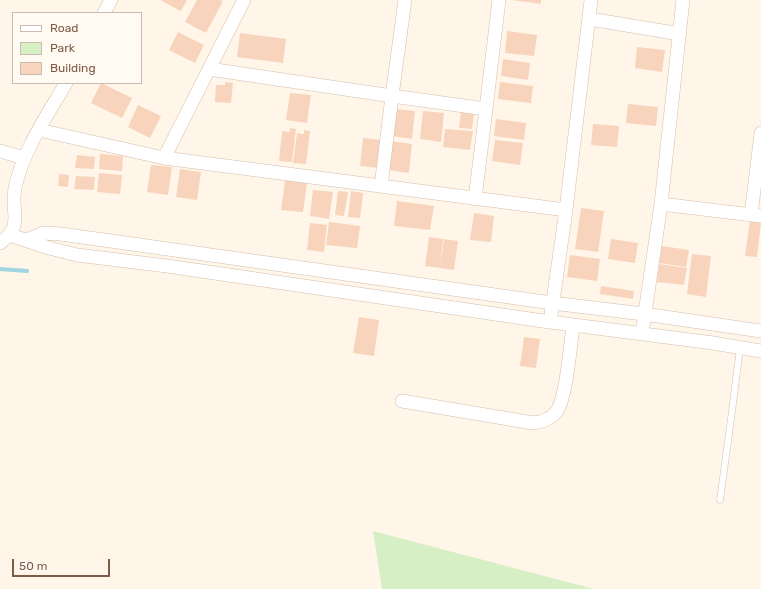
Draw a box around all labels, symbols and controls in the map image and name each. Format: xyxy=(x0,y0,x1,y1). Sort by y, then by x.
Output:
legend xyxy=(12,12,142,84)
text: Road xyxy=(50,21,78,35)
text: Park xyxy=(50,41,75,55)
text: Building xyxy=(50,61,96,75)
scale bar xyxy=(14,551,112,577)
text: 50 m xyxy=(19,559,47,573)

